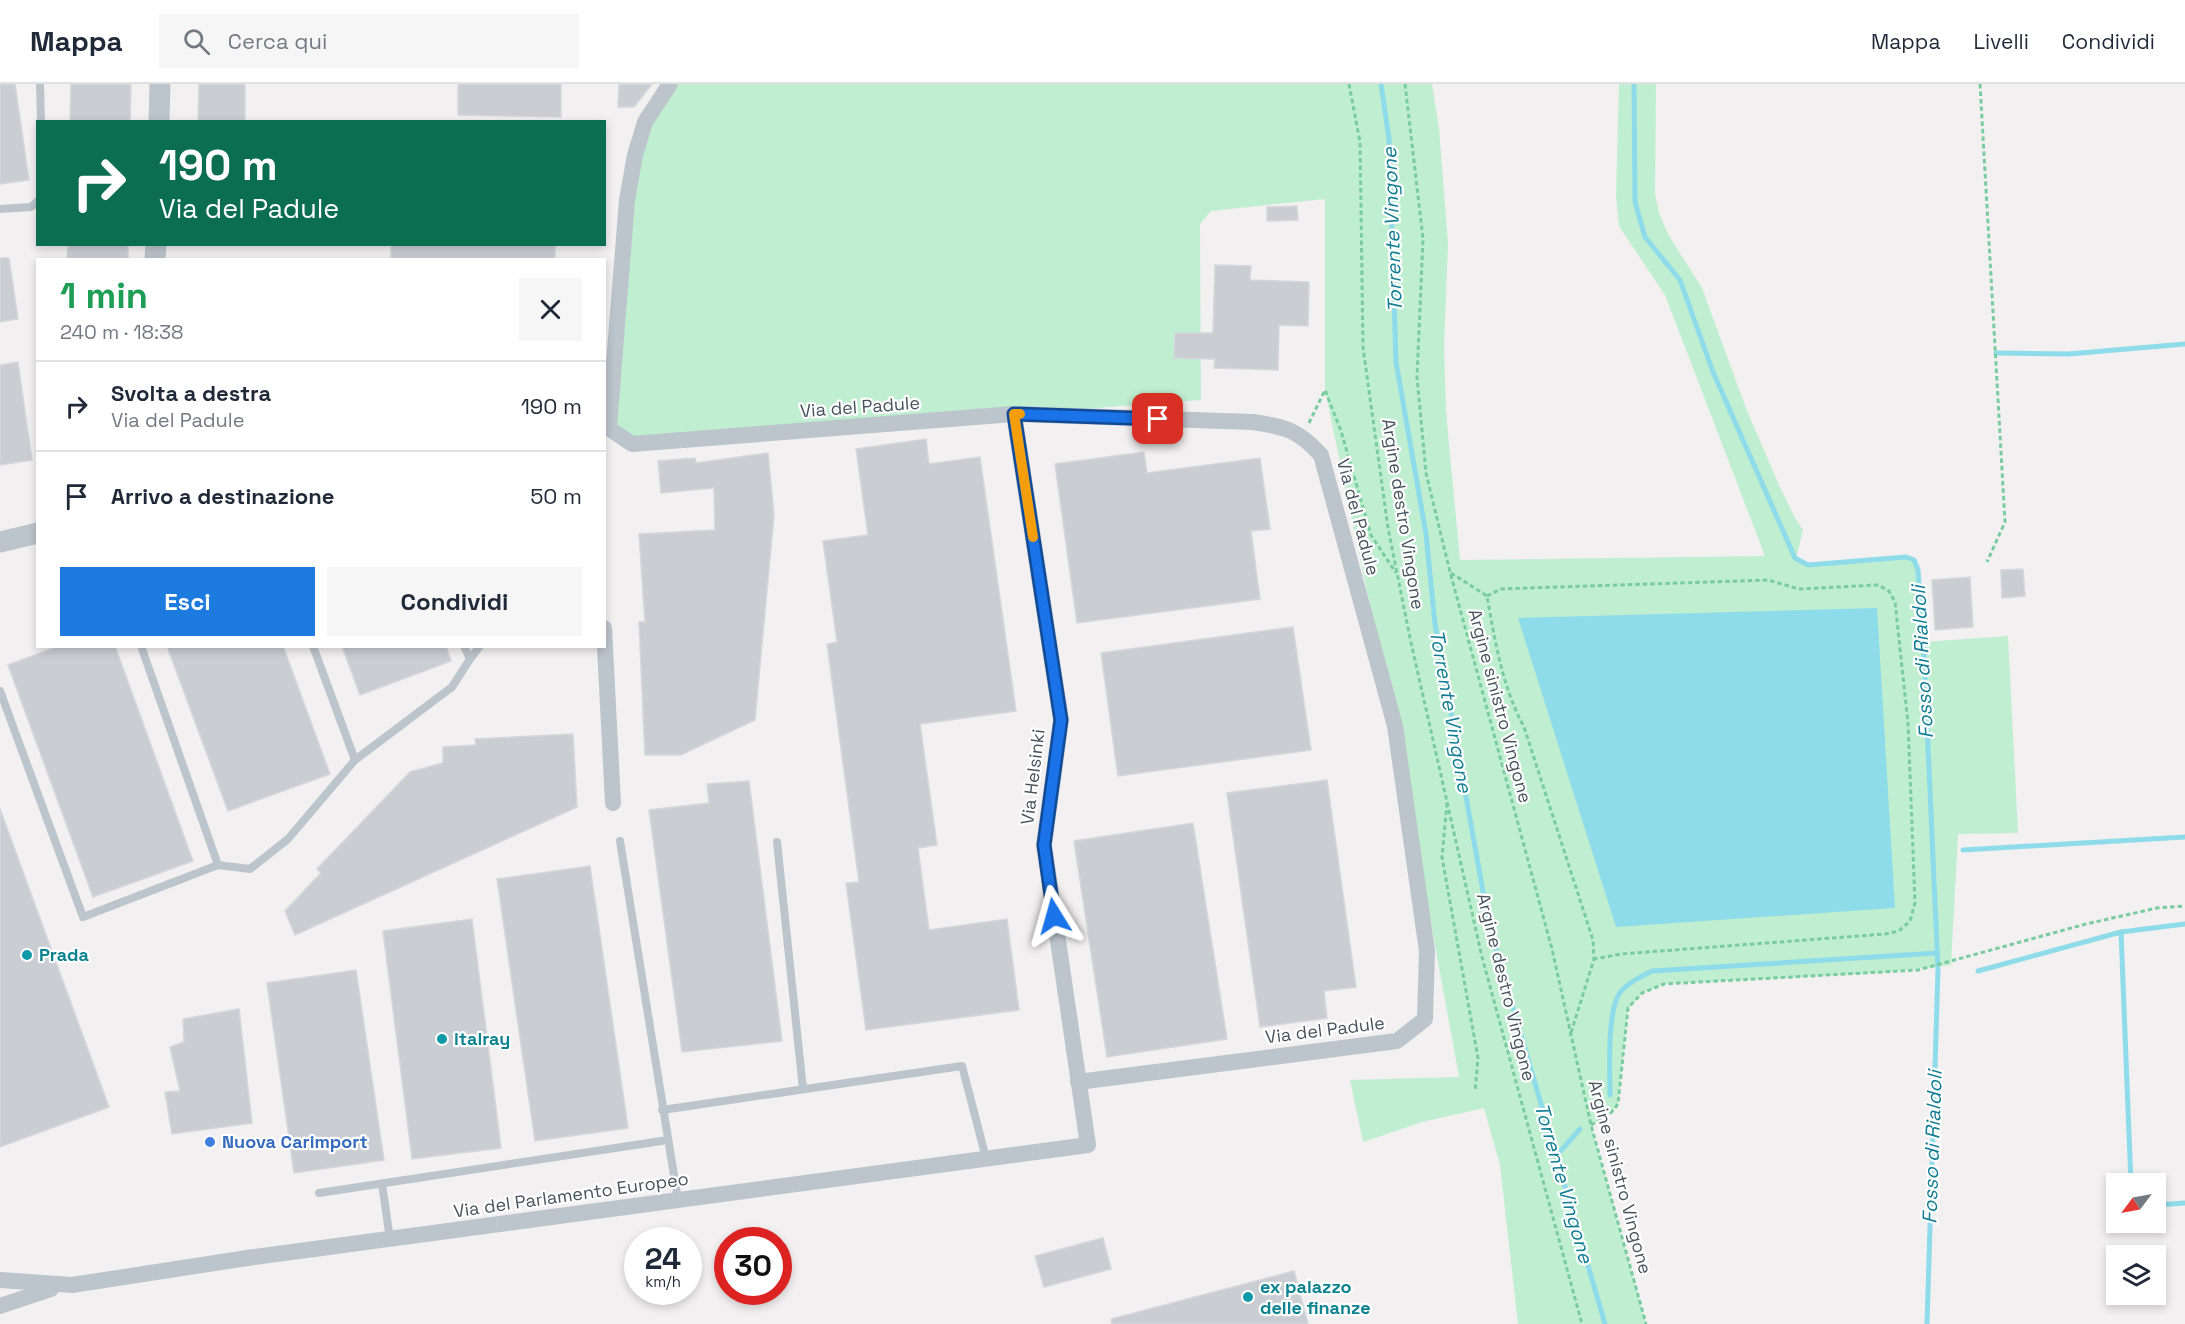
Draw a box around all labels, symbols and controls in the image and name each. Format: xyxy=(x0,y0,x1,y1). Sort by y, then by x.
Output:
search box xyxy=(159,14,579,68)
text: Mappa xyxy=(30,23,123,59)
icon: search xyxy=(180,25,213,58)
text: Cerca qui xyxy=(228,27,327,55)
text: Mappa xyxy=(1871,28,1940,55)
text: Livelli xyxy=(1973,28,2029,55)
text: Condividi xyxy=(2062,28,2155,55)
text: 190 m xyxy=(159,139,278,192)
icon: right xyxy=(60,144,138,222)
water label: Torrente Vingone xyxy=(1376,146,1408,313)
text: Via del Padule xyxy=(159,191,339,226)
text: 1 min xyxy=(60,273,148,319)
button: close xyxy=(519,278,582,341)
text: 240 m · 18:38 xyxy=(60,319,184,345)
text: Svolta a destra xyxy=(111,379,271,407)
icon: right xyxy=(60,390,93,423)
street label: Via del Padule xyxy=(799,391,921,422)
text: 190 m xyxy=(521,392,582,420)
pin xyxy=(1132,393,1183,444)
icon: arrive xyxy=(1141,402,1174,435)
text: Via del Padule xyxy=(111,407,245,433)
street label: Argine destro Vingone xyxy=(1377,417,1430,611)
street label: Via del Padule xyxy=(1332,456,1385,578)
icon: arrive xyxy=(60,480,93,513)
text: Arrivo a destinazione xyxy=(111,482,334,510)
text: 50 m xyxy=(530,482,582,510)
button: Esci xyxy=(60,567,315,636)
button: Condividi xyxy=(327,567,582,636)
water label: Fosso di Rialdoli xyxy=(1905,583,1939,739)
street label: Argine sinistro Vingone xyxy=(1464,606,1537,805)
water label: Torrente Vingone xyxy=(1424,627,1478,796)
street label: Via Helsinki xyxy=(1015,728,1050,826)
position arrow xyxy=(1022,884,1086,948)
street label: Argine destro Vingone xyxy=(1472,891,1541,1083)
place label: Prada xyxy=(39,943,89,966)
marker: Prada xyxy=(20,948,34,962)
street label: Via del Padule xyxy=(1264,1011,1386,1048)
place label: italray xyxy=(454,1027,510,1050)
marker: italray xyxy=(435,1032,449,1046)
water label: Fosso di Rialdoli xyxy=(1916,1068,1948,1224)
street label: Argine sinistro Vingone xyxy=(1584,1077,1657,1276)
water label: Torrente Vingone xyxy=(1529,1100,1600,1267)
place label: Nuova Carimport xyxy=(222,1130,368,1153)
marker: Nuova Carimport xyxy=(203,1135,217,1149)
street label: Via del Parlamento Europeo xyxy=(452,1167,690,1222)
north arrow xyxy=(2106,1173,2166,1233)
map controls xyxy=(2106,1173,2166,1305)
speed limit sign: 30 xyxy=(714,1227,792,1305)
text: 24 xyxy=(645,1239,681,1278)
button: layers xyxy=(2106,1245,2166,1305)
text: km/h xyxy=(645,1272,681,1291)
place label: ex palazzo delle finanze xyxy=(1260,1275,1371,1319)
marker: ex palazzo delle finanze xyxy=(1241,1290,1255,1304)

